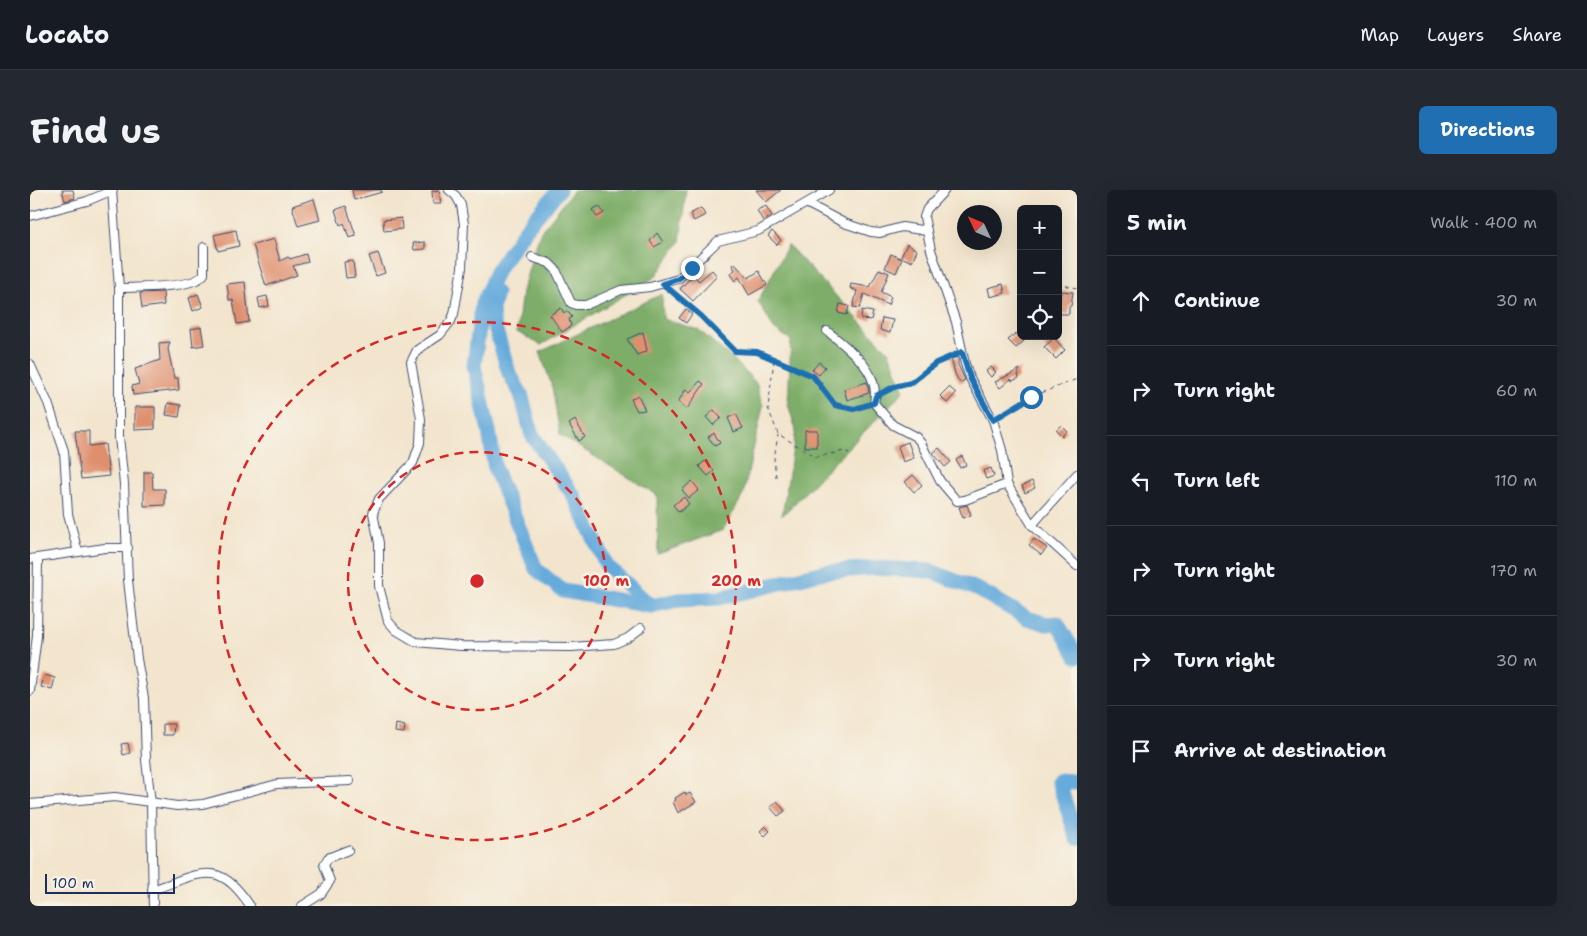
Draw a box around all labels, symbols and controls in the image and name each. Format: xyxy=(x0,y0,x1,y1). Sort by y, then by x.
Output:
text: Locato xyxy=(25,19,109,51)
text: Map xyxy=(1361,23,1399,47)
text: Layers xyxy=(1427,23,1484,47)
text: Share xyxy=(1512,23,1562,47)
button: Directions xyxy=(1419,106,1557,154)
text: Find us xyxy=(30,107,161,154)
north arrow xyxy=(957,205,1002,250)
map controls xyxy=(1017,205,1062,340)
button: + xyxy=(1017,205,1062,250)
text: 5 min xyxy=(1127,209,1187,237)
text: Walk · 400 m xyxy=(1430,212,1537,233)
button: − xyxy=(1017,250,1062,295)
route end xyxy=(681,257,704,280)
icon: ahead xyxy=(1127,287,1155,315)
text: Continue xyxy=(1174,288,1260,313)
text: 30 m xyxy=(1496,290,1537,311)
button: locate xyxy=(1017,295,1062,340)
icon: right xyxy=(1127,377,1155,405)
text: Turn right xyxy=(1174,378,1275,403)
text: 60 m xyxy=(1496,380,1537,401)
route start xyxy=(1020,386,1043,409)
icon: left xyxy=(1127,467,1155,495)
text: Turn left xyxy=(1174,468,1260,493)
text: 110 m xyxy=(1494,470,1537,491)
icon: right xyxy=(1127,557,1155,585)
text: Turn right xyxy=(1174,558,1275,583)
text: 170 m xyxy=(1490,560,1537,581)
text: 100 m xyxy=(583,571,629,591)
text: 200 m xyxy=(711,571,761,591)
centre of rings xyxy=(468,572,486,590)
icon: right xyxy=(1127,647,1155,675)
text: Turn right xyxy=(1174,648,1275,673)
text: 30 m xyxy=(1496,650,1537,671)
icon: arrive xyxy=(1127,737,1155,765)
text: Arrive at destination xyxy=(1174,738,1386,763)
scale bar xyxy=(45,871,175,894)
text: 100 m xyxy=(52,874,94,892)

